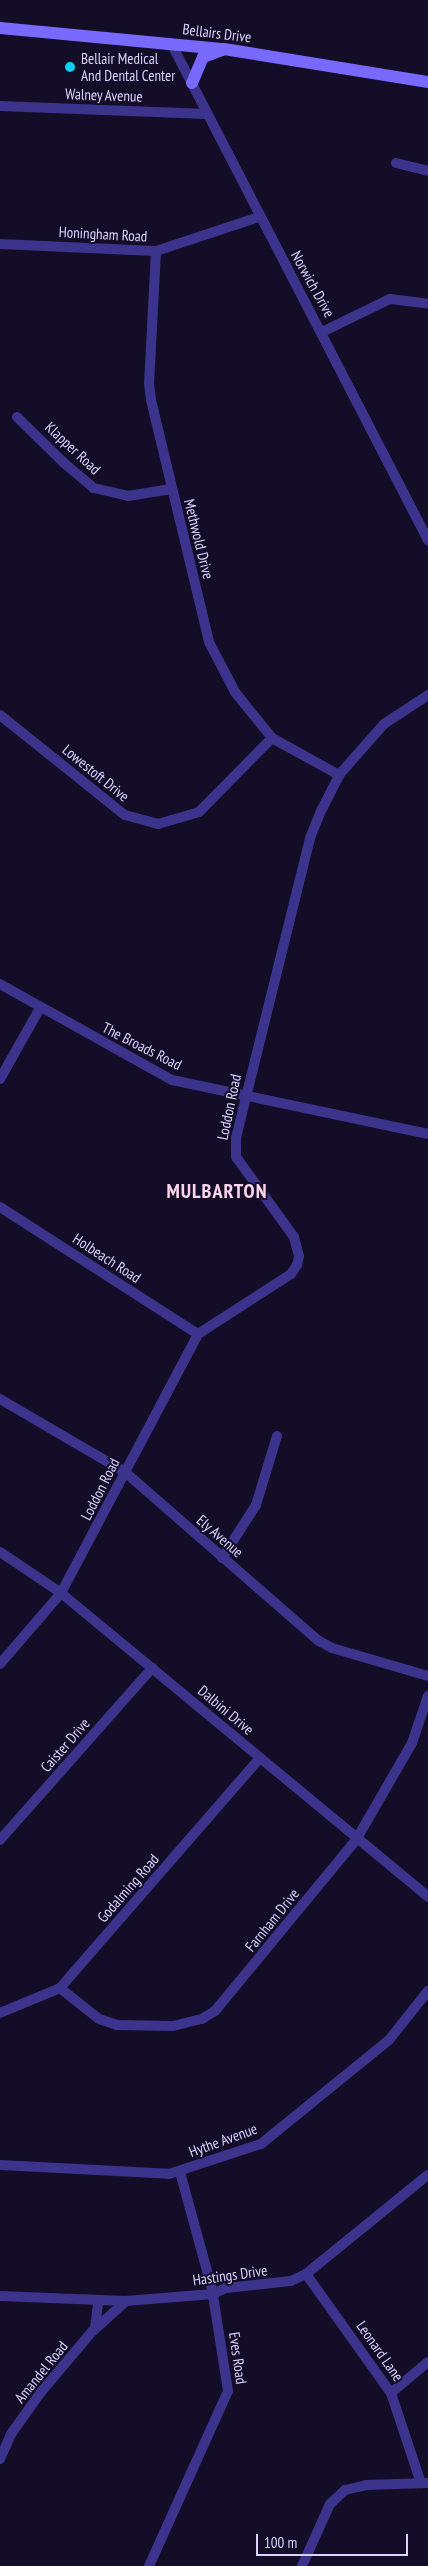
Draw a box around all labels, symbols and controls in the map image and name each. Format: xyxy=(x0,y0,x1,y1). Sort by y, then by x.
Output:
street label: Bellairs Drive xyxy=(182,20,252,46)
place label: Bellair Medical And Dental Center xyxy=(81,49,175,84)
marker: Bellair Medical And Dental Center xyxy=(63,60,77,74)
street label: Walney Avenue xyxy=(65,85,143,105)
street label: Honingham Road xyxy=(58,223,148,245)
street label: Norwich Drive xyxy=(287,248,339,320)
street label: Klapper Road xyxy=(42,418,104,478)
street label: Methwold Drive xyxy=(180,497,218,581)
street label: Lowestoft Drive xyxy=(59,741,133,805)
street label: The Broads Road xyxy=(99,1018,185,1074)
street label: Loddon Road xyxy=(213,1072,245,1142)
district label: MULBARTON xyxy=(165,1179,269,1203)
street label: Holbeach Road xyxy=(70,1229,144,1287)
street label: Loddon Road xyxy=(77,1455,123,1523)
street label: Ely Avenue xyxy=(193,1511,247,1561)
street label: Dalbini Drive xyxy=(194,1681,258,1739)
street label: Caister Drive xyxy=(37,1714,93,1776)
street label: Godalming Road xyxy=(93,1850,163,1926)
street label: Farnham Drive xyxy=(241,1885,303,1955)
street label: Hythe Avenue xyxy=(186,2119,260,2161)
street label: Hastings Drive xyxy=(192,2261,268,2289)
street label: Leonard Lane xyxy=(353,2317,407,2385)
street label: Eves Road xyxy=(225,2331,251,2385)
street label: Amandel Road xyxy=(11,2337,71,2407)
scale bar xyxy=(258,2524,410,2556)
text: 100 m xyxy=(264,2533,297,2552)

